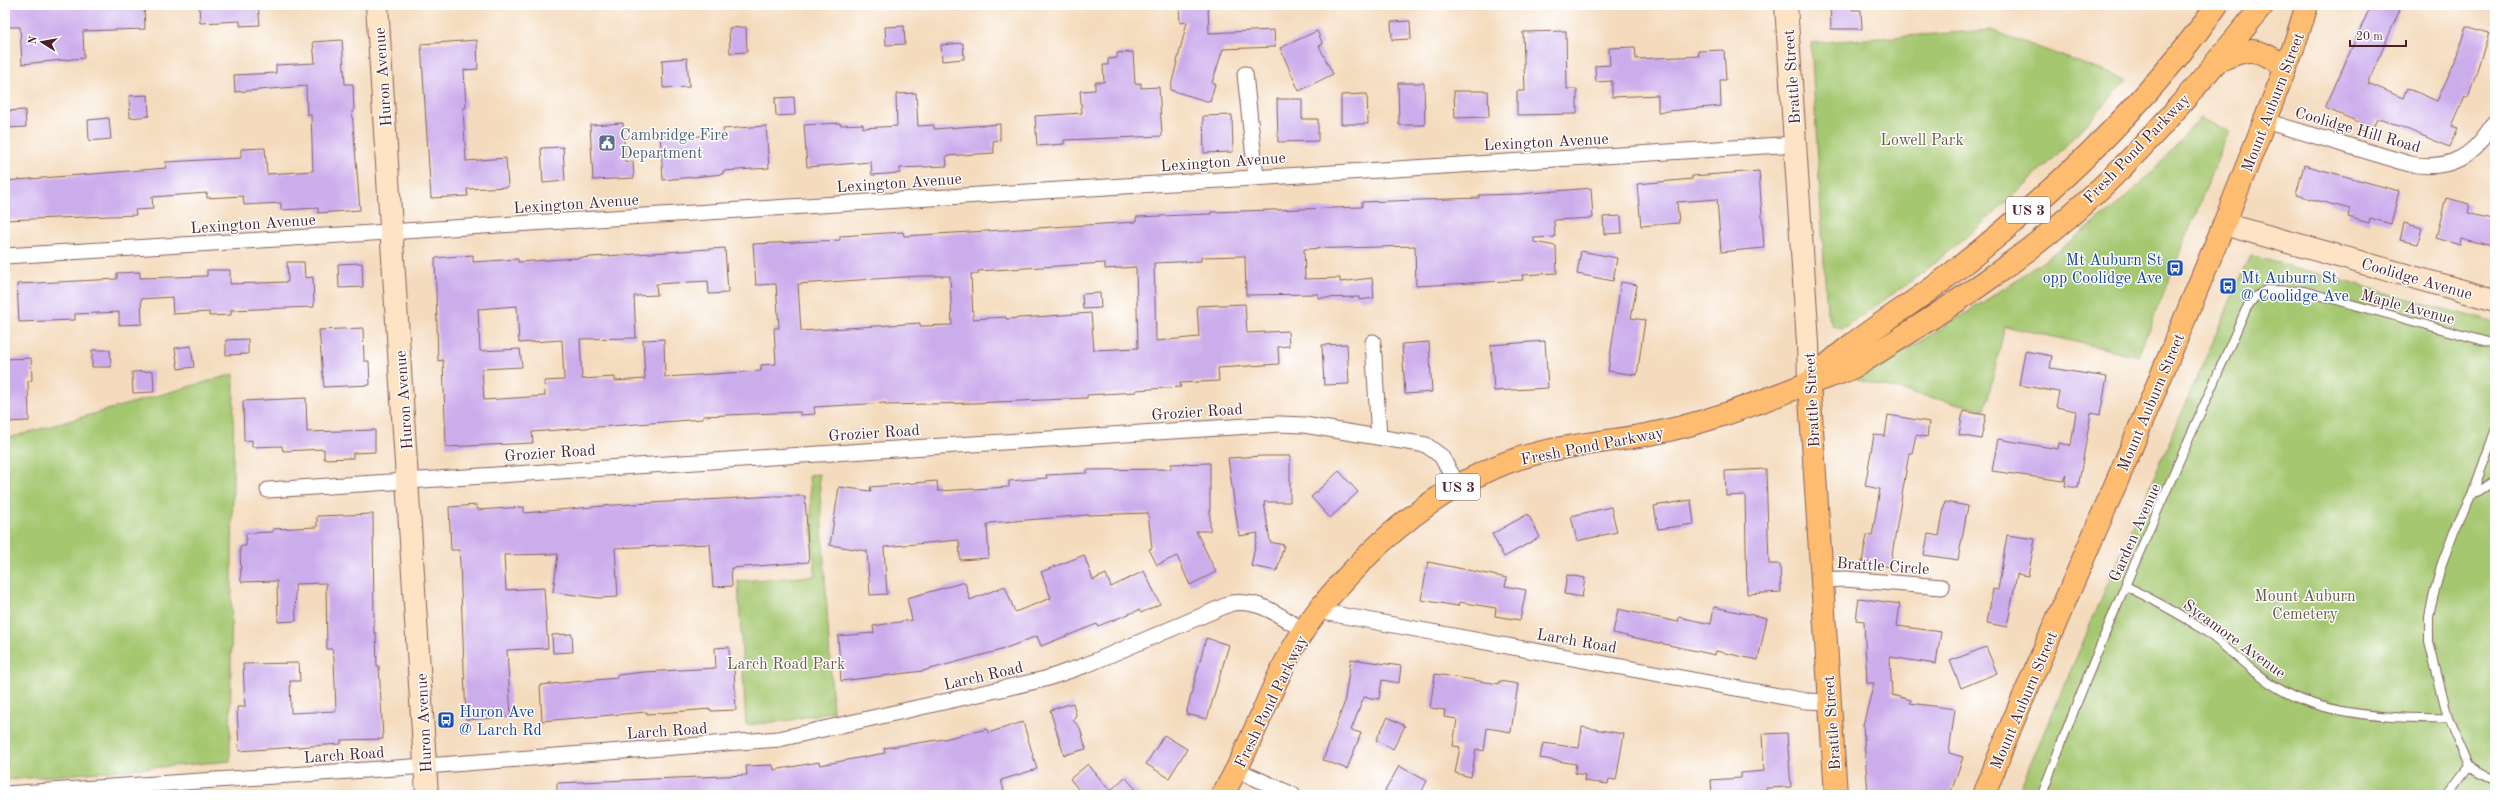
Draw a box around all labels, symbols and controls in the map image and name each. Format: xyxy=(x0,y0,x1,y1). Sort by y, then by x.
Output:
north arrow xyxy=(22,22,62,62)
scale bar xyxy=(2350,22,2406,48)
street label: Huron Avenue xyxy=(373,27,395,127)
street label: Brattle Street xyxy=(1782,28,1804,125)
street label: Mount Auburn Street xyxy=(2240,30,2308,175)
text: 20 m xyxy=(2356,31,2383,43)
text: N xyxy=(27,35,40,46)
street label: Fresh Pond Parkway xyxy=(2081,91,2194,207)
street label: Coolidge Hill Road xyxy=(2293,105,2422,156)
place label: Cambridge Fire Department xyxy=(620,128,728,162)
street label: Lexington Avenue xyxy=(1483,132,1609,154)
public building icon: Cambridge Fire Department xyxy=(597,133,617,153)
park label: Lowell Park xyxy=(1880,133,1964,149)
street label: Lexington Avenue xyxy=(1160,151,1286,175)
street label: Lexington Avenue xyxy=(836,172,962,196)
street label: Lexington Avenue xyxy=(513,193,639,217)
road number: US 3 xyxy=(2006,197,2050,223)
street label: Lexington Avenue xyxy=(190,213,316,237)
place label: Mt Auburn St opp Coolidge Ave xyxy=(2043,253,2162,287)
street label: Coolidge Avenue xyxy=(2359,256,2474,303)
bus stop icon: Mt Auburn St opp Coolidge Ave xyxy=(2165,258,2185,278)
place label: Mt Auburn St @ Coolidge Ave xyxy=(2241,271,2349,305)
bus stop icon: Mt Auburn St @ Coolidge Ave xyxy=(2218,276,2238,296)
street label: Maple Avenue xyxy=(2359,288,2456,328)
street label: Mount Auburn Street xyxy=(2116,331,2188,474)
street label: Huron Avenue xyxy=(394,350,416,450)
street label: Brattle Street xyxy=(1802,352,1823,448)
street label: Grozier Road xyxy=(1151,402,1243,424)
street label: Grozier Road xyxy=(828,423,920,445)
street label: Fresh Pond Parkway xyxy=(1520,425,1666,469)
street label: Grozier Road xyxy=(504,443,596,465)
road number: US 3 xyxy=(1436,474,1480,500)
street label: Garden Avenue xyxy=(2107,481,2165,584)
street label: Brattle Circle xyxy=(1836,556,1930,578)
park label: Mount Auburn Cemetery xyxy=(2254,589,2356,623)
street label: Sycamore Avenue xyxy=(2180,597,2288,682)
street label: Larch Road xyxy=(1535,627,1618,657)
street label: Mount Auburn Street xyxy=(1989,629,2061,772)
street label: Fresh Pond Parkway xyxy=(1233,633,1311,771)
park label: Larch Road Park xyxy=(727,657,845,673)
street label: Larch Road xyxy=(942,660,1025,694)
street label: Huron Avenue xyxy=(414,673,436,773)
street label: Brattle Street xyxy=(1822,674,1844,771)
place label: Huron Ave @ Larch Rd xyxy=(459,705,542,739)
bus stop icon: Huron Ave @ Larch Rd xyxy=(436,710,456,730)
street label: Larch Road xyxy=(626,721,708,743)
street label: Larch Road xyxy=(303,745,385,767)

